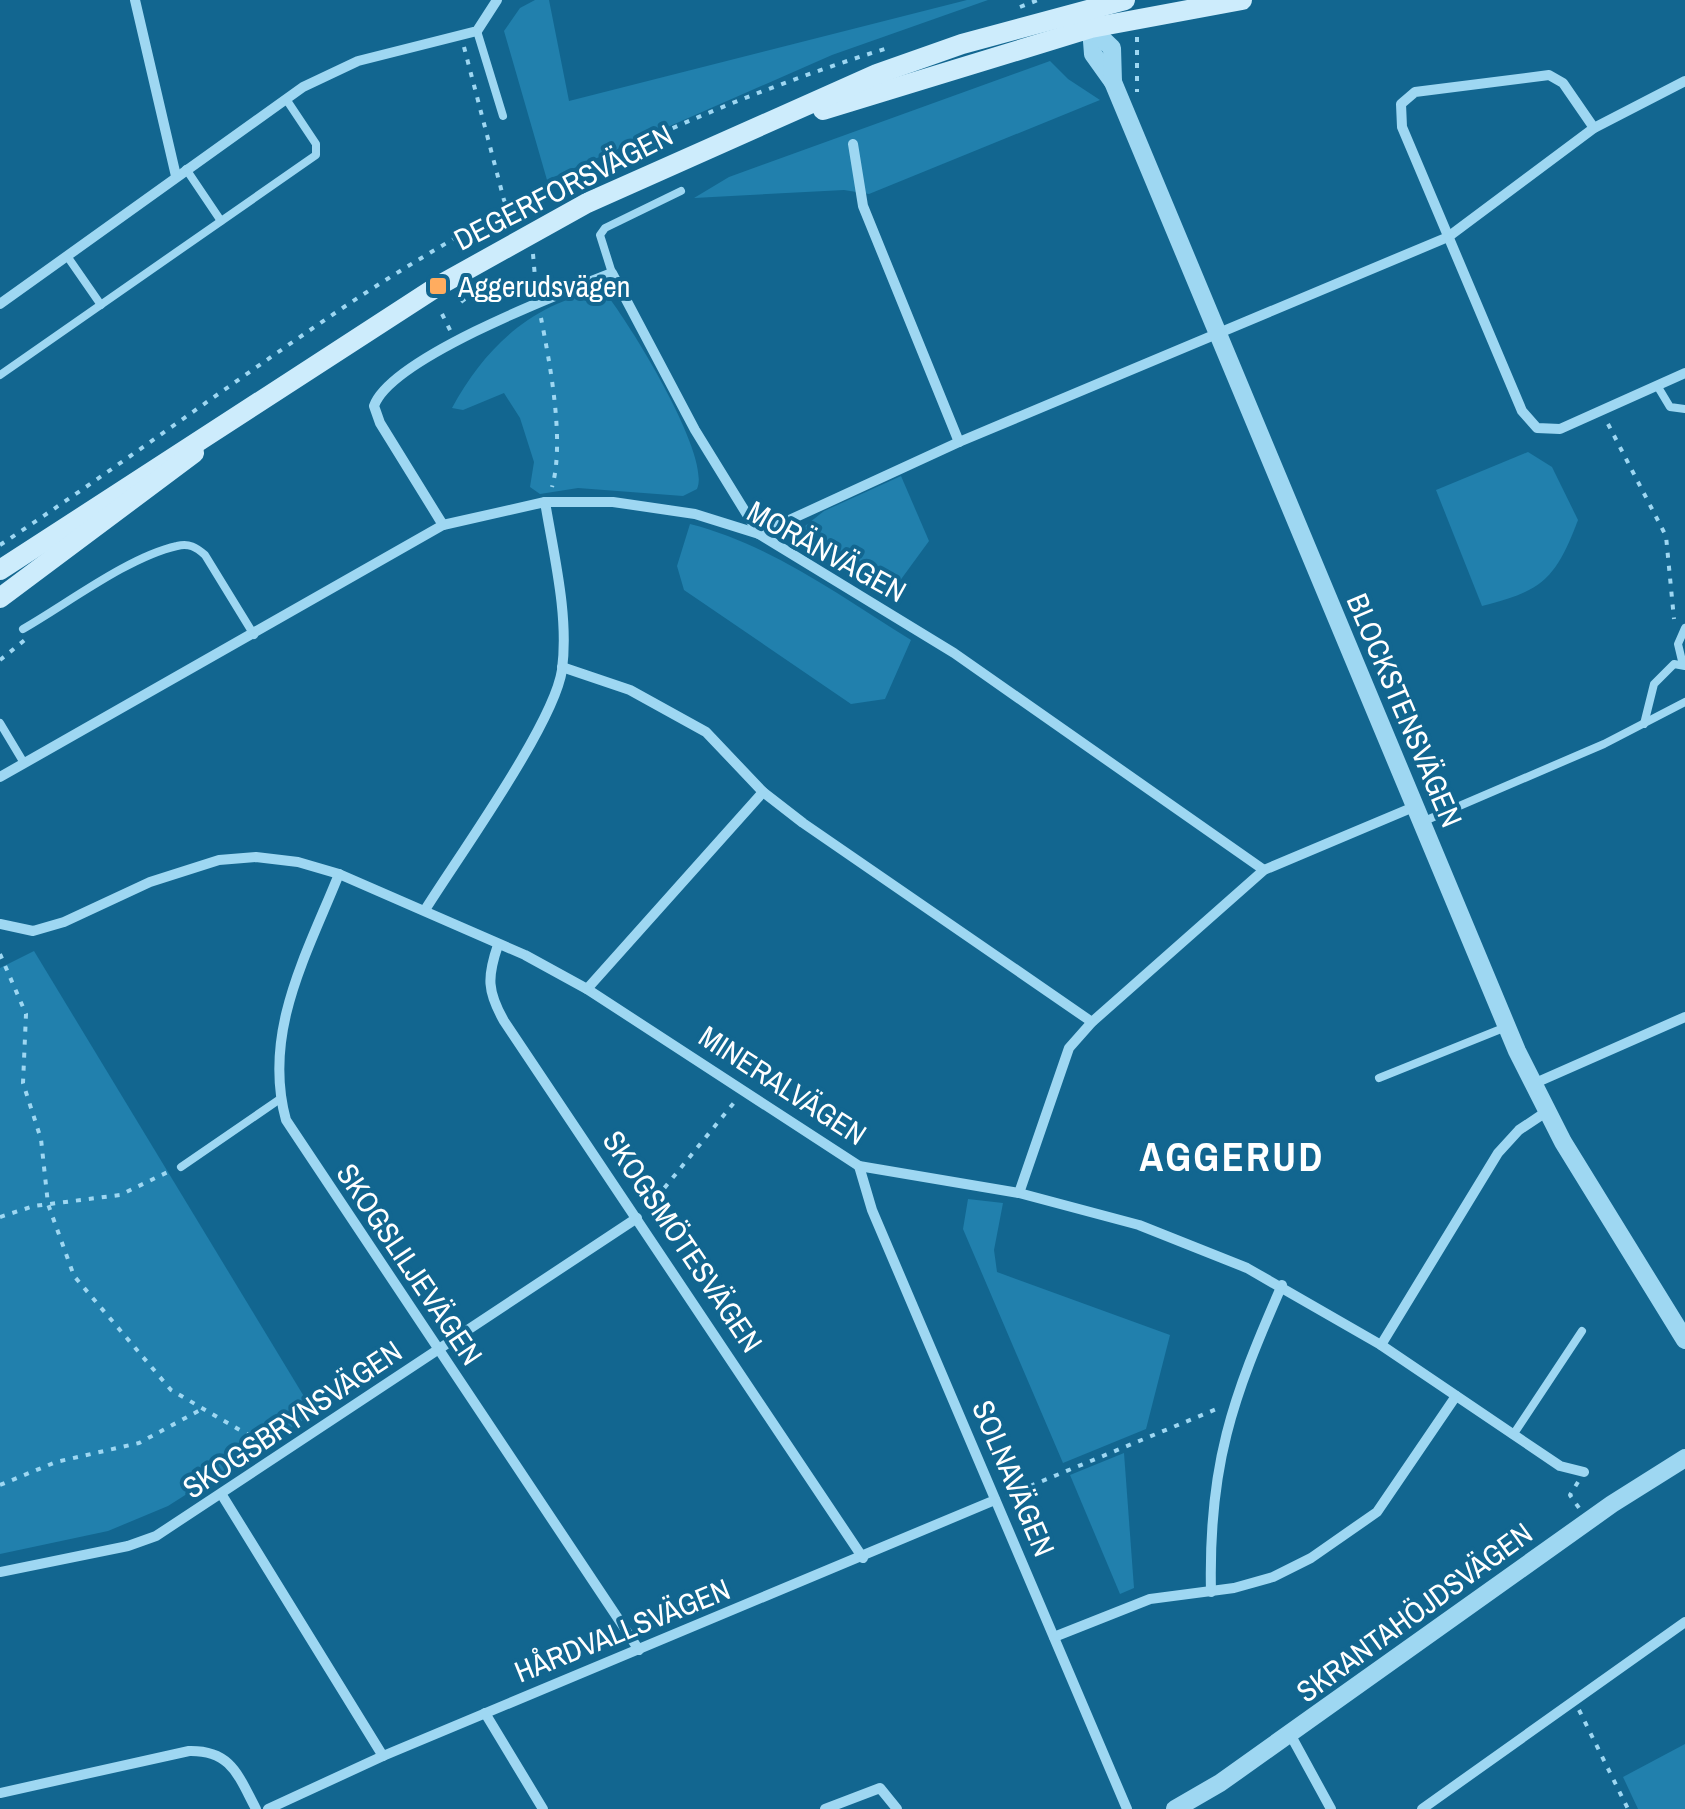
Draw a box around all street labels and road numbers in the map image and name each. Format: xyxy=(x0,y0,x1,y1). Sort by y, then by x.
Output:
street label: DEGERFORSVÄGEN xyxy=(447,115,679,259)
street label: MORÄNVÄGEN xyxy=(740,491,914,611)
street label: BLOCKSTENSVÄGEN xyxy=(1338,587,1472,833)
street label: MINERALVÄGEN xyxy=(692,1016,874,1154)
street label: SKOGSMÖTESVÄGEN xyxy=(594,1122,772,1360)
street label: SKOGSLILJEVÄGEN xyxy=(328,1156,492,1372)
street label: SKOGSBRYNSVÄGEN xyxy=(175,1331,409,1507)
street label: SOLNAVÄGEN xyxy=(963,1394,1065,1562)
street label: SKRANTAHÖJDSVÄGEN xyxy=(1288,1513,1540,1711)
street label: HÅRDVALLSVÄGEN xyxy=(508,1569,736,1691)

